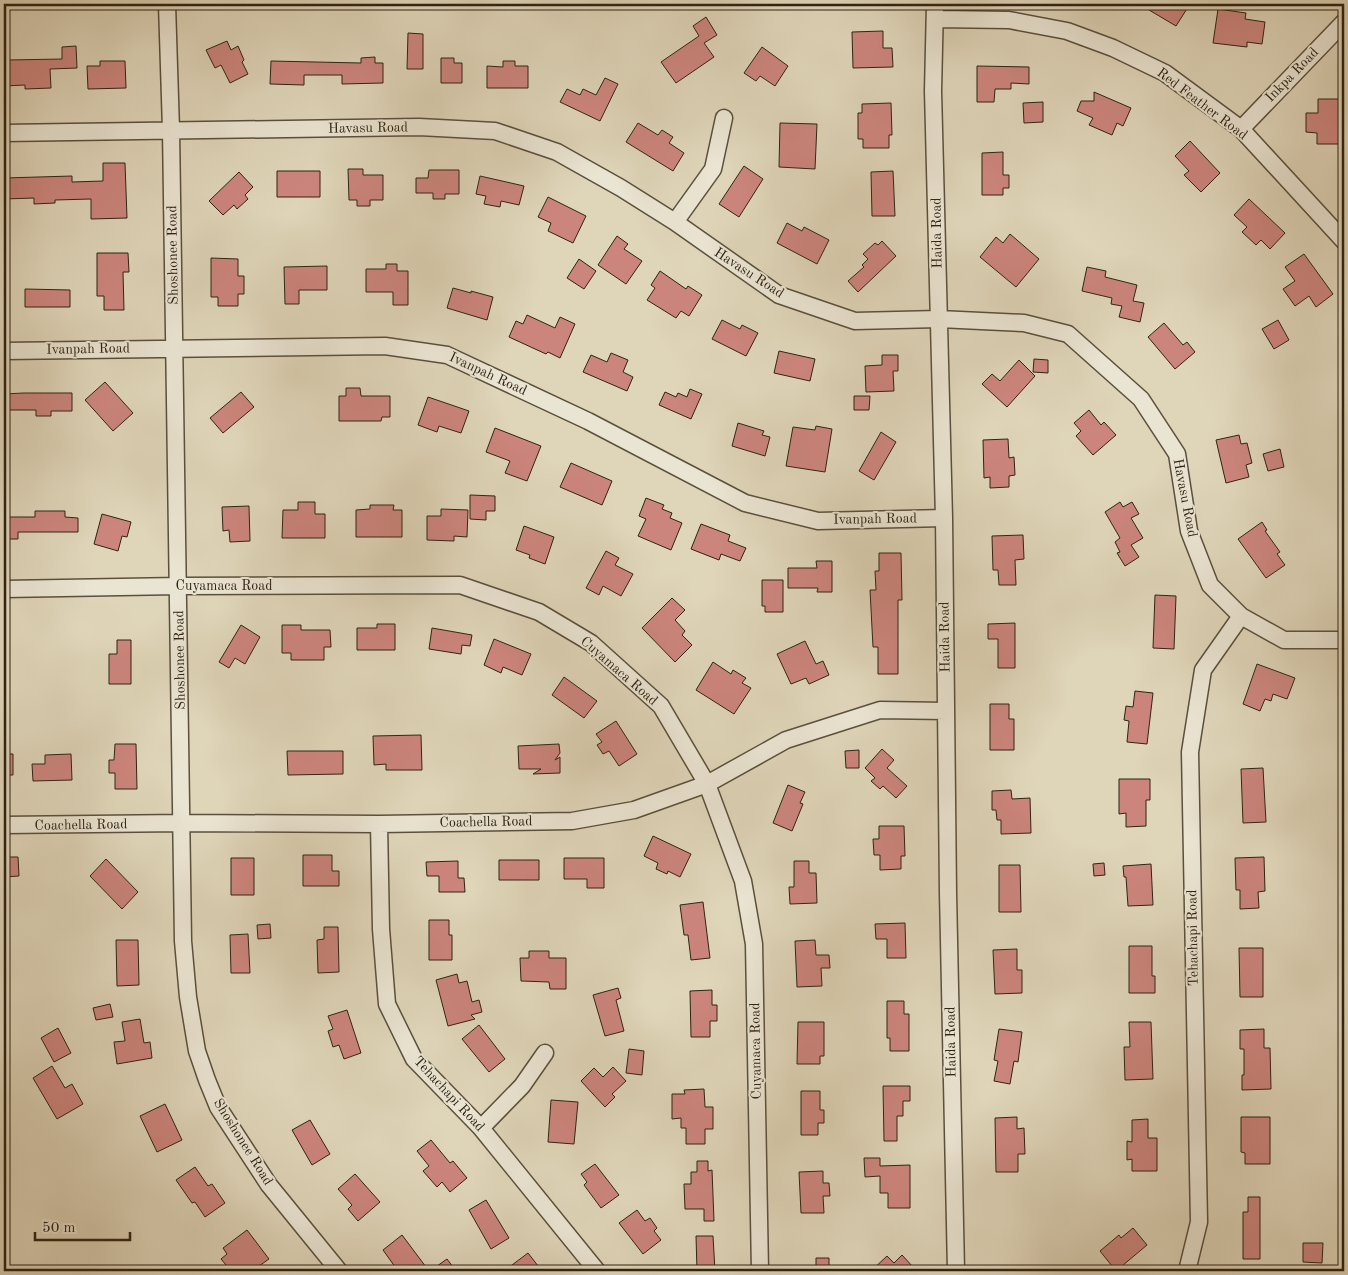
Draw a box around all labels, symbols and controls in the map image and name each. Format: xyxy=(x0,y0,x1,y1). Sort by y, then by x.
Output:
street label: Inkpa Road xyxy=(1263,45,1321,105)
street label: Red Feather Road xyxy=(1154,66,1250,142)
street label: Havasu Road xyxy=(328,120,408,136)
street label: Haida Road xyxy=(929,197,945,269)
street label: Shoshonee Road xyxy=(165,205,181,305)
street label: Havasu Road xyxy=(712,245,786,301)
street label: Ivanpah Road xyxy=(46,341,130,357)
street label: Ivanpah Road xyxy=(447,350,529,398)
street label: Havasu Road xyxy=(1170,457,1200,539)
street label: Ivanpah Road xyxy=(833,511,917,527)
street label: Cuyamaca Road xyxy=(176,579,272,593)
street label: Haida Road xyxy=(937,601,953,673)
street label: Shoshonee Road xyxy=(172,610,188,710)
street label: Cuyamaca Road xyxy=(578,634,660,708)
street label: Coachella Road xyxy=(439,814,533,830)
street label: Coachella Road xyxy=(34,817,128,833)
street label: Tehachapi Road xyxy=(1185,889,1201,987)
street label: Cuyamaca Road xyxy=(748,1002,764,1100)
street label: Haida Road xyxy=(943,1006,959,1078)
street label: Tehachapi Road xyxy=(411,1054,487,1134)
street label: Shoshonee Road xyxy=(211,1096,275,1188)
scale bar xyxy=(35,1210,130,1242)
text: 50 m xyxy=(42,1221,76,1236)

